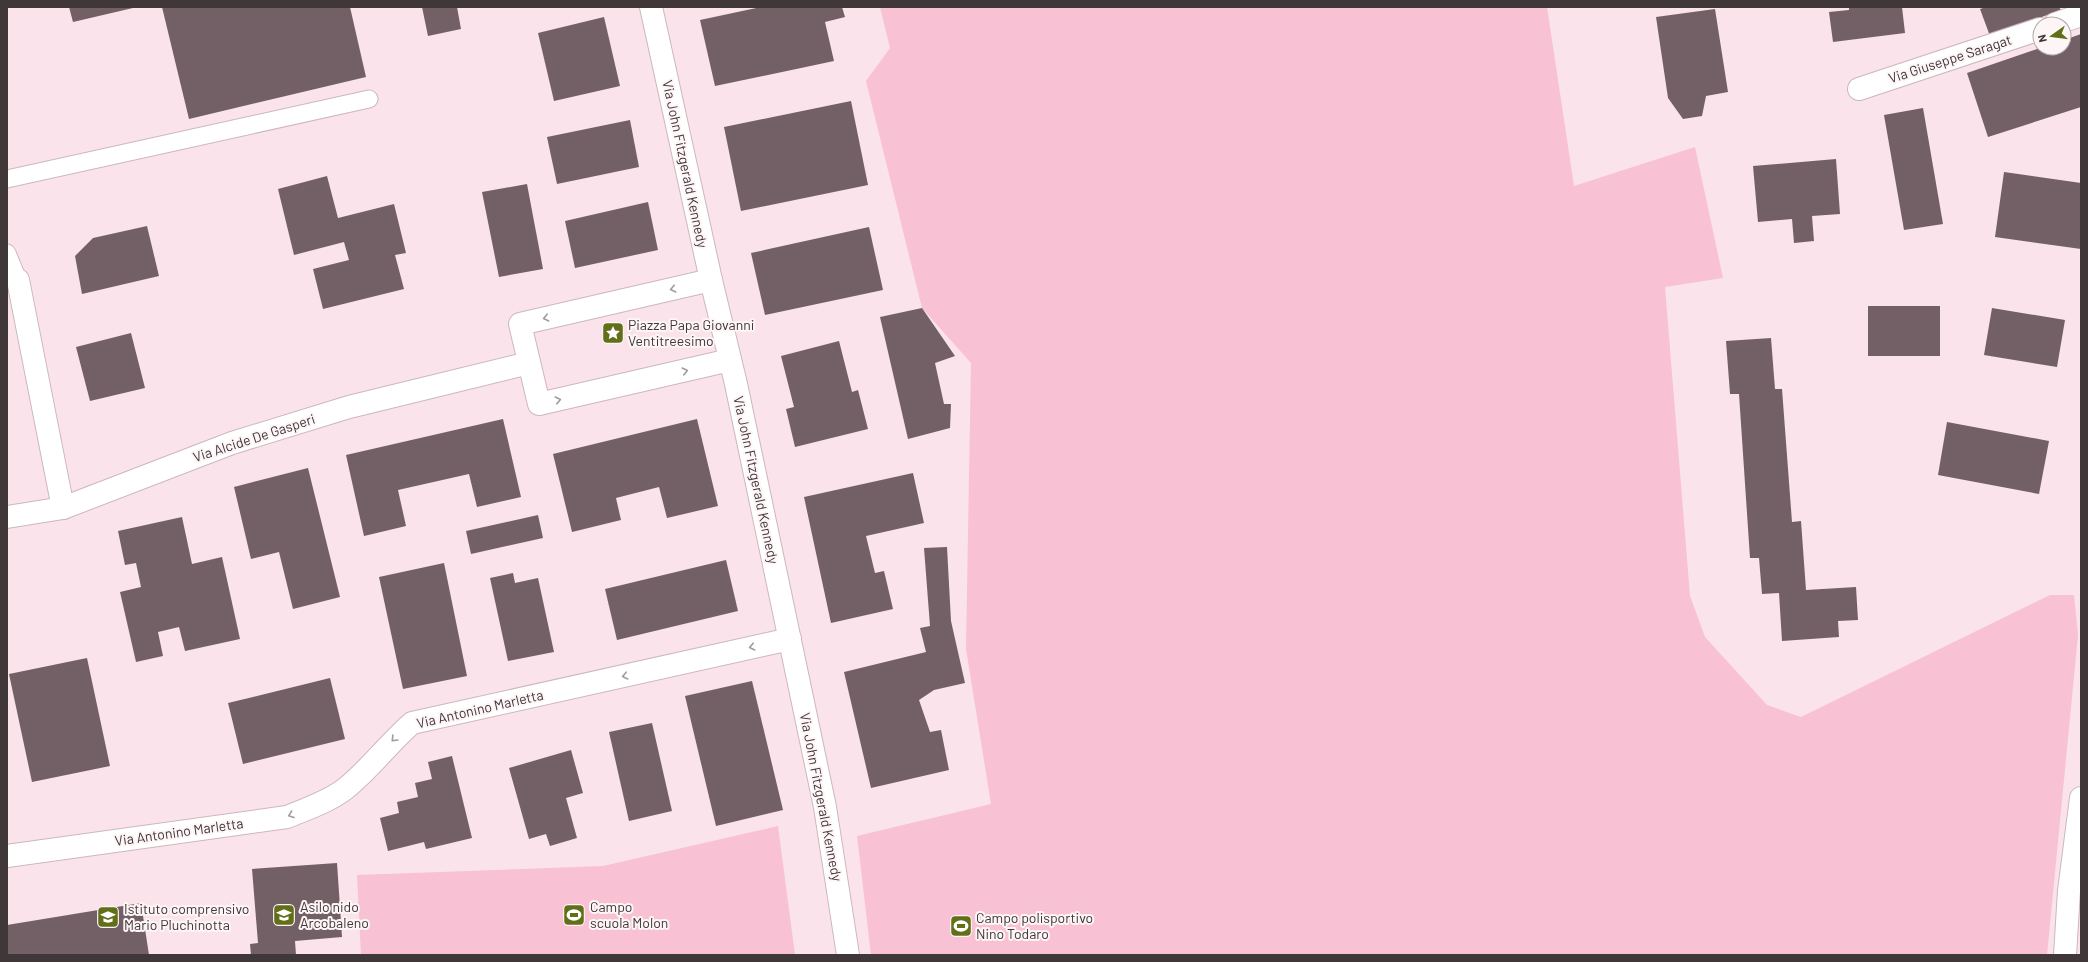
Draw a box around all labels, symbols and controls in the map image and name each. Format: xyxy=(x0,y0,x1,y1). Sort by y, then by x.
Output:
north arrow xyxy=(2032,16,2072,56)
street label: Via Giuseppe Saragat xyxy=(1886,31,2014,86)
text: N xyxy=(2035,33,2049,44)
street label: Via John Fitzgerald Kennedy xyxy=(659,78,712,250)
one-way arrow xyxy=(670,284,676,292)
one-way arrow xyxy=(543,313,549,321)
place label: Piazza Papa Giovanni Ventitreesimo xyxy=(628,316,754,349)
place icon: Piazza Papa Giovanni Ventitreesimo xyxy=(600,320,626,346)
one-way arrow xyxy=(682,367,688,375)
street label: Via John Fitzgerald Kennedy xyxy=(730,394,783,566)
one-way arrow xyxy=(554,396,561,405)
street label: Via Alcide De Gasperi xyxy=(191,410,317,465)
one-way arrow xyxy=(748,643,755,651)
one-way arrow xyxy=(622,671,628,679)
street label: Via Antonino Marletta xyxy=(415,686,545,731)
street label: Via John Fitzgerald Kennedy xyxy=(797,711,846,883)
one-way arrow xyxy=(391,734,399,742)
one-way arrow xyxy=(288,810,295,819)
street label: Via Antonino Marletta xyxy=(114,814,244,849)
place label: Asilo nido Arcobaleno xyxy=(300,898,369,931)
place label: Campo scuola Molon xyxy=(590,898,668,931)
place label: Istituto comprensivo Mario Pluchinotta xyxy=(124,900,249,933)
school or university icon: Asilo nido Arcobaleno xyxy=(271,902,297,928)
sports icon: Campo scuola Molon xyxy=(561,902,587,928)
school or university icon: Istituto comprensivo Mario Pluchinotta xyxy=(95,904,121,930)
place label: Campo polisportivo Nino Todaro xyxy=(976,909,1093,942)
sports icon: Campo polisportivo Nino Todaro xyxy=(948,913,974,939)

